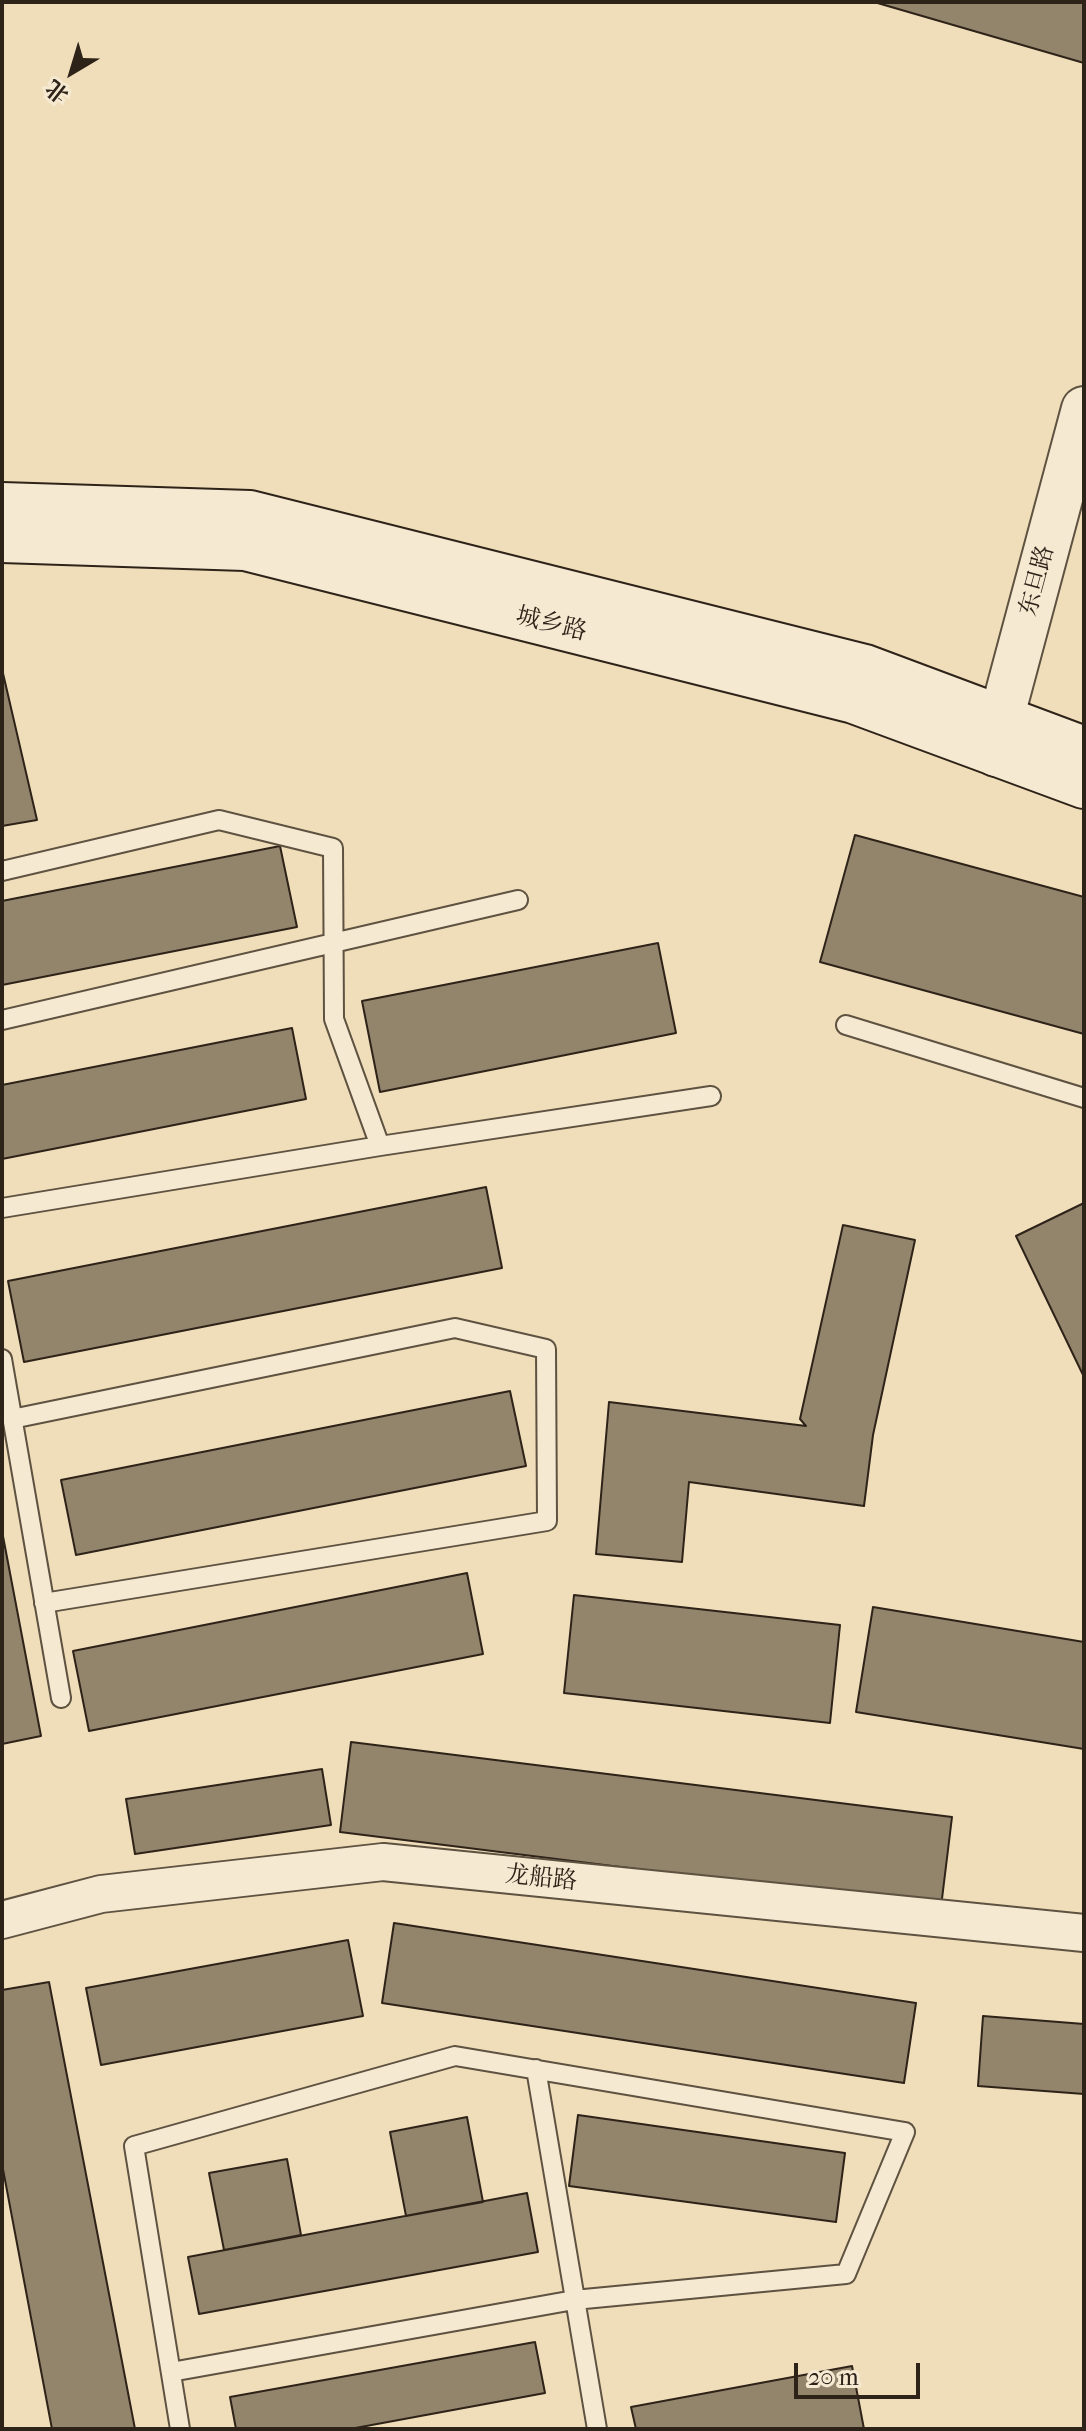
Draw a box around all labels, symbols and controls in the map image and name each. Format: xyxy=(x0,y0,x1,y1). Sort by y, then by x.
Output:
north arrow xyxy=(32,32,112,112)
text: 北 xyxy=(41,74,74,108)
street label: 东旦路 xyxy=(1015,542,1061,620)
street label: 城乡路 xyxy=(513,602,589,648)
street label: 龙船路 xyxy=(504,1861,578,1897)
scale bar xyxy=(798,2347,924,2397)
text: 20 m xyxy=(808,2363,859,2391)

